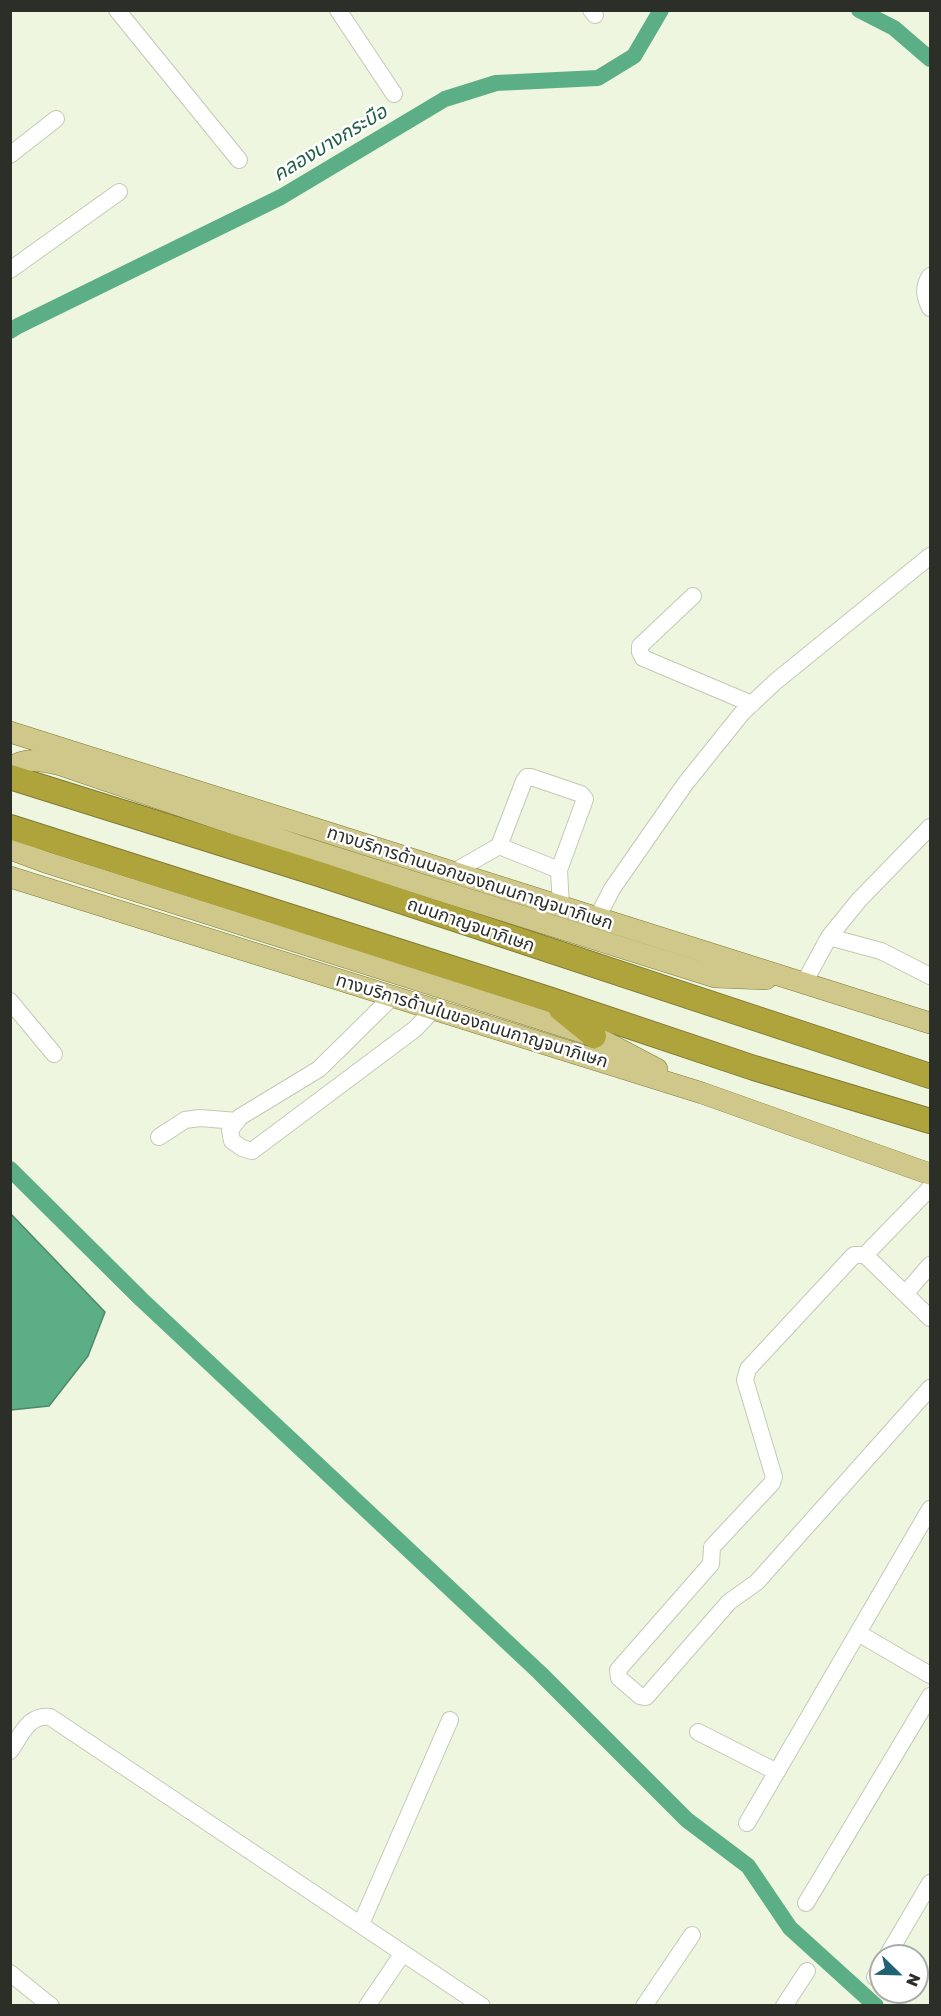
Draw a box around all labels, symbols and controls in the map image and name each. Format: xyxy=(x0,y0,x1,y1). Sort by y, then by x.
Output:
water label: คลองบางกระบือ xyxy=(269,100,391,186)
street label: ทางบริการด้านนอกของถนนกาญจนาภิเษก xyxy=(324,821,616,935)
street label: ถนนกาญจนาภิเษก xyxy=(404,893,538,957)
street label: ทางบริการด้านในของถนนกาญจนาภิเษก xyxy=(333,969,611,1073)
north arrow xyxy=(869,1944,929,2004)
text: N xyxy=(902,1971,925,1990)

